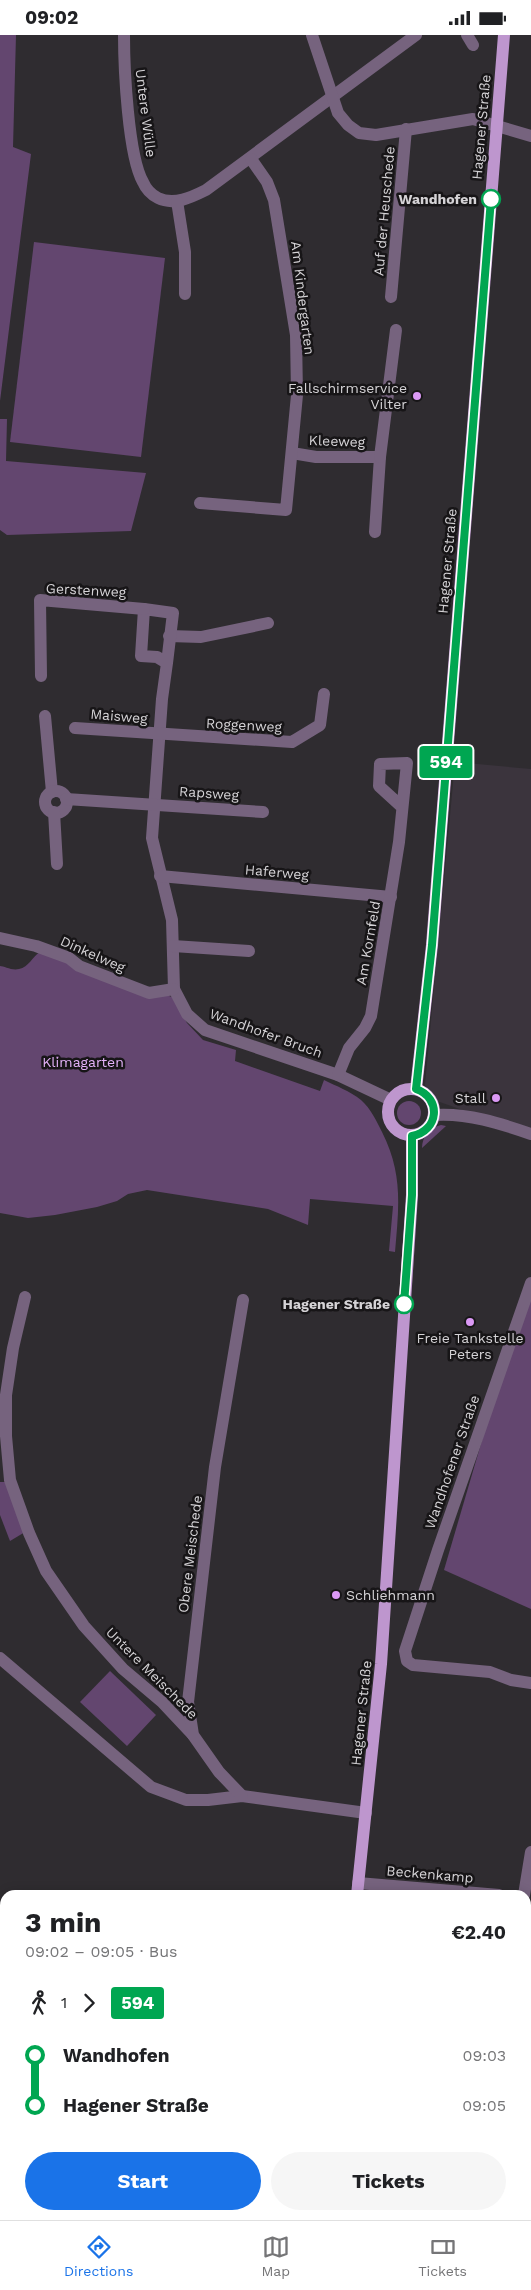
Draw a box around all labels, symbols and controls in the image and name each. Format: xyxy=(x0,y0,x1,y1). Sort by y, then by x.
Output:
text: 09:02 xyxy=(25,6,78,29)
street label: Untere Wülle xyxy=(133,68,159,158)
street label: Hagener Straße xyxy=(468,74,494,180)
street label: Auf der Heuschede xyxy=(370,145,398,277)
marker: Wandhofen xyxy=(481,189,501,209)
place label: Wandhofen xyxy=(399,191,477,207)
street label: Am Kindergarten xyxy=(288,240,318,356)
place label: Fallschirmservice Vilter xyxy=(288,380,407,412)
marker: Fallschirmservice Vilter xyxy=(411,390,423,402)
street label: Kleeweg xyxy=(309,432,366,450)
street label: Hagener Straße xyxy=(434,508,460,614)
street label: Gerstenweg xyxy=(45,580,127,600)
street label: Maisweg xyxy=(90,706,149,727)
street label: Roggenweg xyxy=(206,715,283,735)
line badge: 594 xyxy=(417,746,475,778)
text: 594 xyxy=(429,751,463,772)
street label: Rapsweg xyxy=(179,783,240,803)
street label: Haferweg xyxy=(244,861,310,883)
street label: Am Kornfeld xyxy=(353,900,383,986)
street label: Dinkelweg xyxy=(58,933,128,976)
street label: Wandhofer Bruch xyxy=(207,1005,325,1061)
park label: Klimagarten xyxy=(42,1054,124,1070)
place label: Stall xyxy=(455,1090,487,1106)
marker: Stall xyxy=(490,1092,502,1104)
marker: Hagener Straße xyxy=(394,1294,414,1314)
place label: Hagener Straße xyxy=(283,1296,390,1312)
marker: Freie Tankstelle Peters xyxy=(464,1316,476,1328)
place label: Freie Tankstelle Peters xyxy=(416,1330,524,1362)
street label: Wandhofener Straße xyxy=(422,1393,482,1531)
street label: Obere Meischede xyxy=(175,1494,205,1614)
place label: Schliehmann xyxy=(346,1587,435,1603)
marker: Schliehmann xyxy=(330,1589,342,1601)
street label: Untere Meischede xyxy=(103,1624,201,1722)
street label: Hagener Straße xyxy=(348,1660,374,1766)
street label: Beckenkamp xyxy=(386,1862,474,1886)
text: 3 min xyxy=(25,1906,101,1939)
text: €2.40 xyxy=(451,1921,506,1944)
text: 09:02 – 09:05 · Bus xyxy=(25,1942,177,1961)
icon: walk xyxy=(25,1989,53,2017)
icon: forward xyxy=(75,1989,103,2017)
text: 594 xyxy=(121,1992,154,2013)
text: 1 xyxy=(61,1993,67,2012)
text: Wandhofen xyxy=(63,2044,170,2067)
text: 09:03 xyxy=(462,2046,506,2065)
text: Hagener Straße xyxy=(63,2094,209,2117)
text: 09:05 xyxy=(462,2096,506,2115)
button: Start xyxy=(25,2152,261,2210)
button: Tickets xyxy=(271,2152,506,2210)
tab: Directions xyxy=(64,2233,133,2279)
tab: Map xyxy=(262,2233,290,2279)
tab: Tickets xyxy=(418,2233,467,2279)

